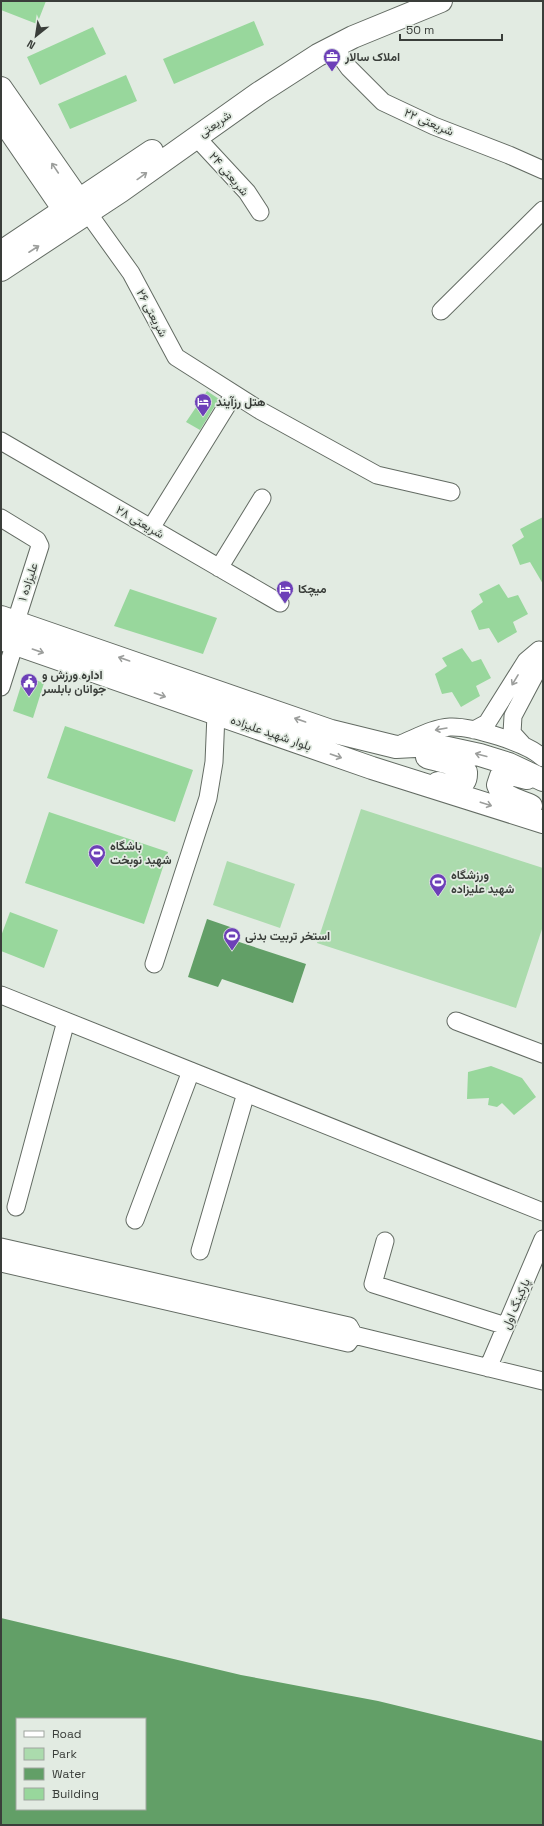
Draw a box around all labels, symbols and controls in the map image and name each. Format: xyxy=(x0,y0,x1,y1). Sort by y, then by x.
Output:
north arrow xyxy=(16,16,56,56)
scale bar xyxy=(400,16,502,42)
text: 50 m xyxy=(406,22,434,38)
text: N xyxy=(24,37,38,53)
office icon: املاک سالار xyxy=(322,47,342,72)
place label: املاک سالار xyxy=(344,49,400,65)
street label: شریعتی ۲۲ xyxy=(402,104,456,140)
street label: شریعتی xyxy=(195,107,235,141)
street label: شریعتی ۲۴ xyxy=(206,149,252,199)
one-way arrow xyxy=(51,162,59,173)
one-way arrow xyxy=(136,172,147,180)
one-way arrow xyxy=(28,245,39,253)
street label: شریعتی ۲۶ xyxy=(133,286,171,340)
hotel icon: هتل رزآیند xyxy=(193,392,213,417)
place label: هتل رزآیند xyxy=(216,394,265,410)
street label: شریعتی ۲۸ xyxy=(113,502,167,542)
street label: علیزاده ۱ xyxy=(14,561,42,603)
hotel icon: میچکا xyxy=(275,579,295,604)
place label: میچکا xyxy=(298,581,327,597)
one-way arrow xyxy=(31,648,43,656)
one-way arrow xyxy=(118,655,131,662)
place label: اداره ورزش و جوانان بابلسر xyxy=(41,667,106,697)
public building icon: اداره ورزش و جوانان بابلسر xyxy=(19,672,39,697)
one-way arrow xyxy=(510,674,518,686)
one-way arrow xyxy=(154,691,166,699)
street label: بلوار شهید علیزاده xyxy=(228,712,314,754)
one-way arrow xyxy=(293,716,306,723)
one-way arrow xyxy=(435,725,448,733)
one-way arrow xyxy=(475,751,488,759)
one-way arrow xyxy=(330,752,342,760)
one-way arrow xyxy=(480,801,492,809)
place label: باشگاه شهید نوبخت xyxy=(110,838,172,868)
sports icon: باشگاه شهید نوبخت xyxy=(87,843,107,868)
place label: ورزشگاه شهید علیزاده xyxy=(451,867,515,897)
sports icon: ورزشگاه شهید علیزاده xyxy=(428,872,448,897)
sports icon: استخر تربیت بدنی xyxy=(222,926,242,951)
place label: استخر تربیت بدنی xyxy=(245,928,330,944)
street label: پارکینگ اول xyxy=(498,1276,534,1332)
legend xyxy=(16,1718,146,1810)
text: Road xyxy=(52,1726,81,1742)
text: Park xyxy=(52,1746,77,1762)
text: Water xyxy=(52,1766,86,1782)
text: Building xyxy=(52,1786,99,1802)

